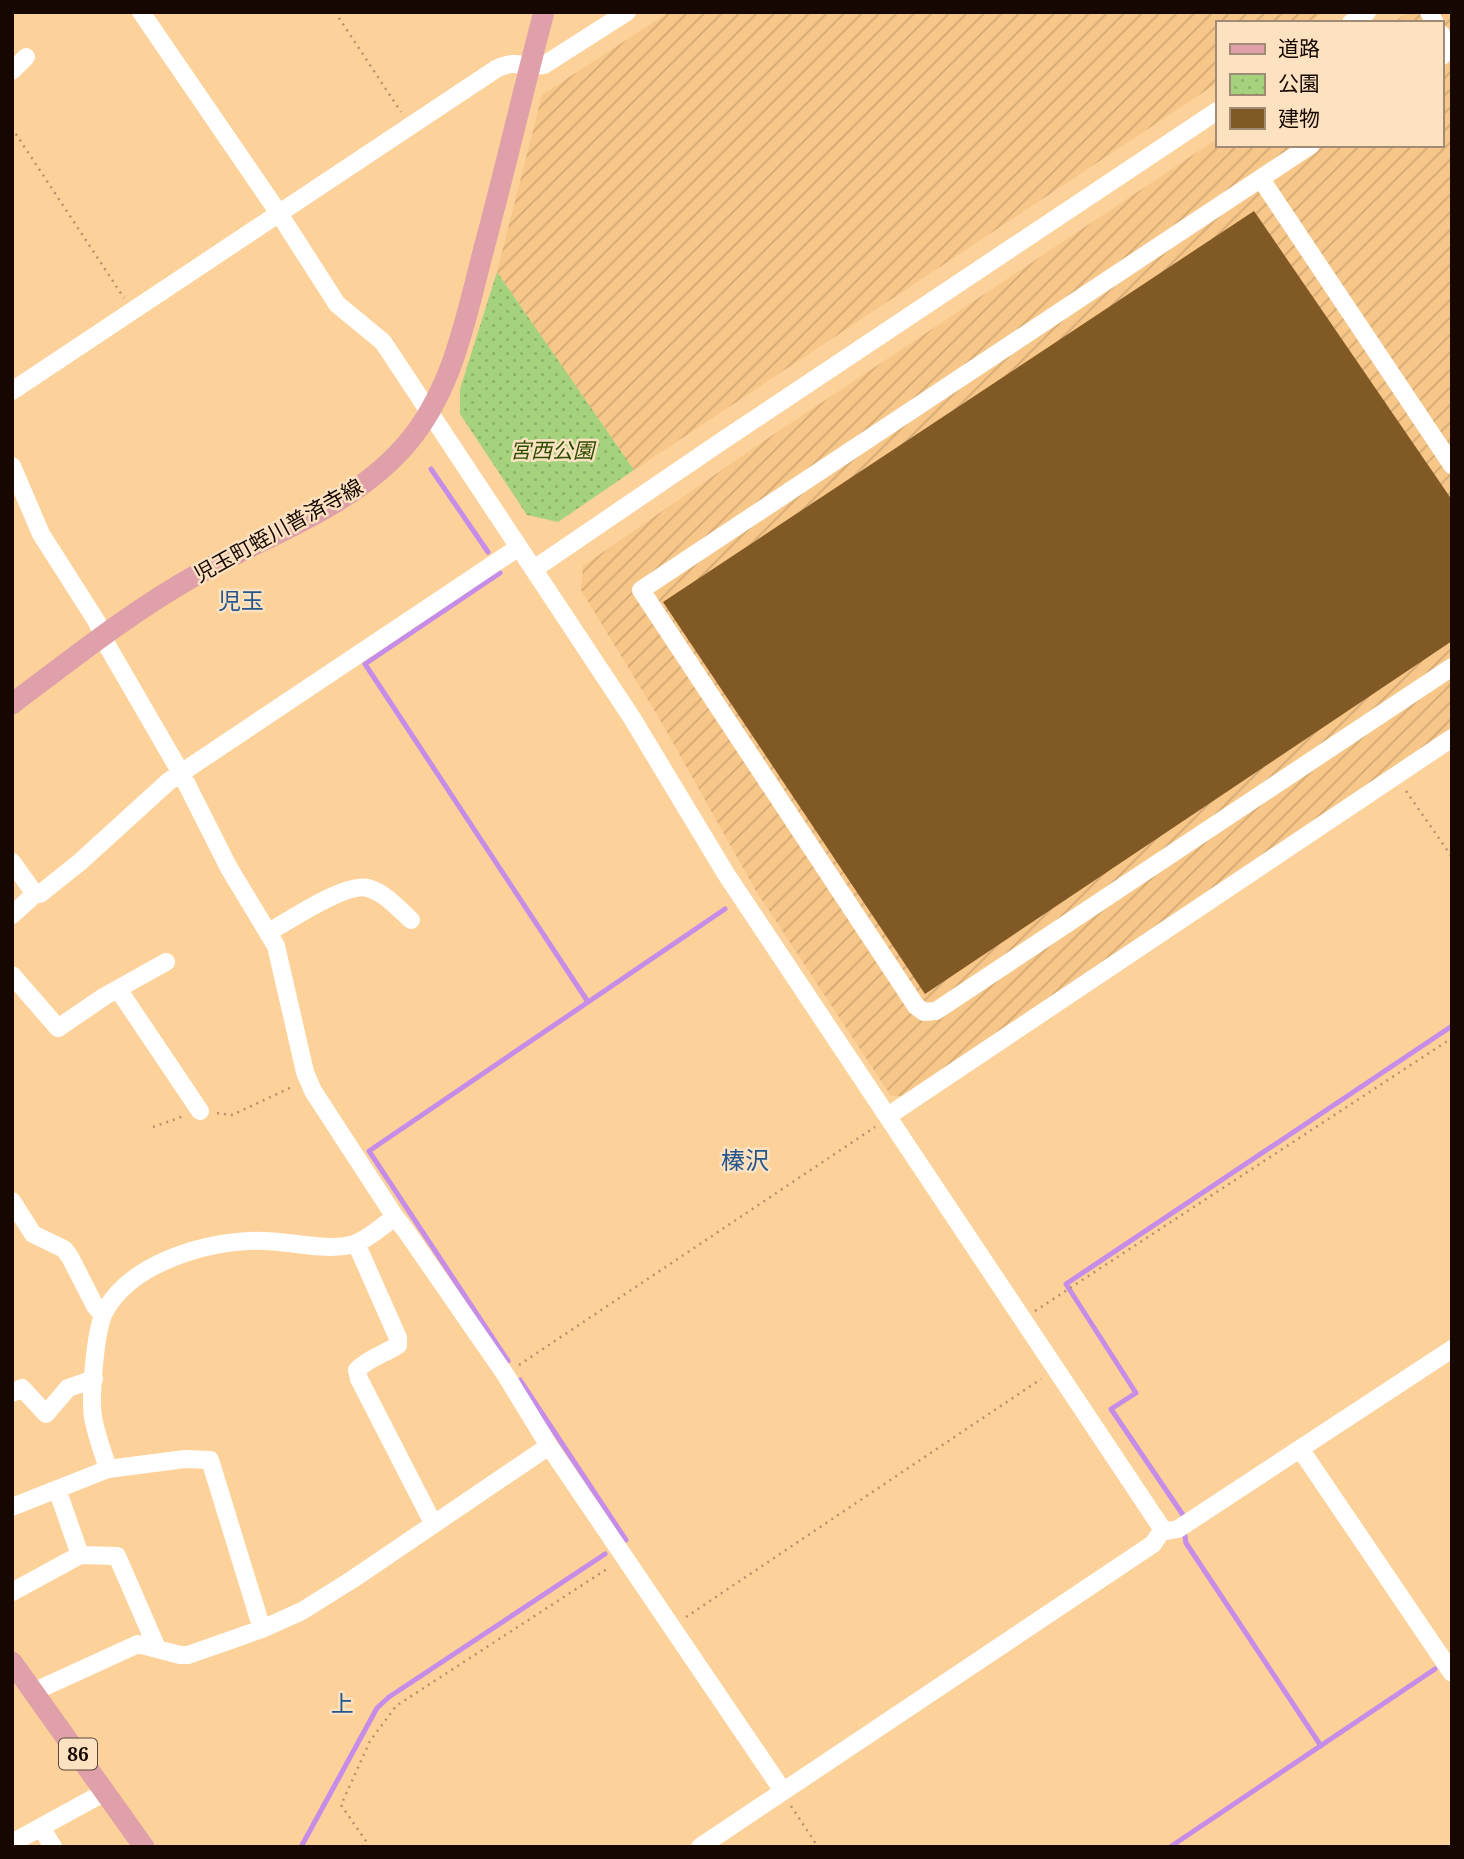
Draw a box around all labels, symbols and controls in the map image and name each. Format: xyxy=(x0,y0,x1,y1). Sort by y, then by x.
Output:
legend xyxy=(1216,21,1443,147)
text: 道路 xyxy=(1278,34,1320,62)
text: 公園 xyxy=(1278,69,1320,97)
text: 建物 xyxy=(1278,104,1320,132)
park label: 宮西公園 xyxy=(510,436,597,464)
street label: 児玉町蛭川普済寺線 xyxy=(189,472,367,588)
district label: 児玉 xyxy=(218,584,264,616)
district label: 榛沢 xyxy=(721,1143,769,1176)
district label: 上 xyxy=(331,1687,354,1719)
road number: 86 xyxy=(59,1738,97,1770)

